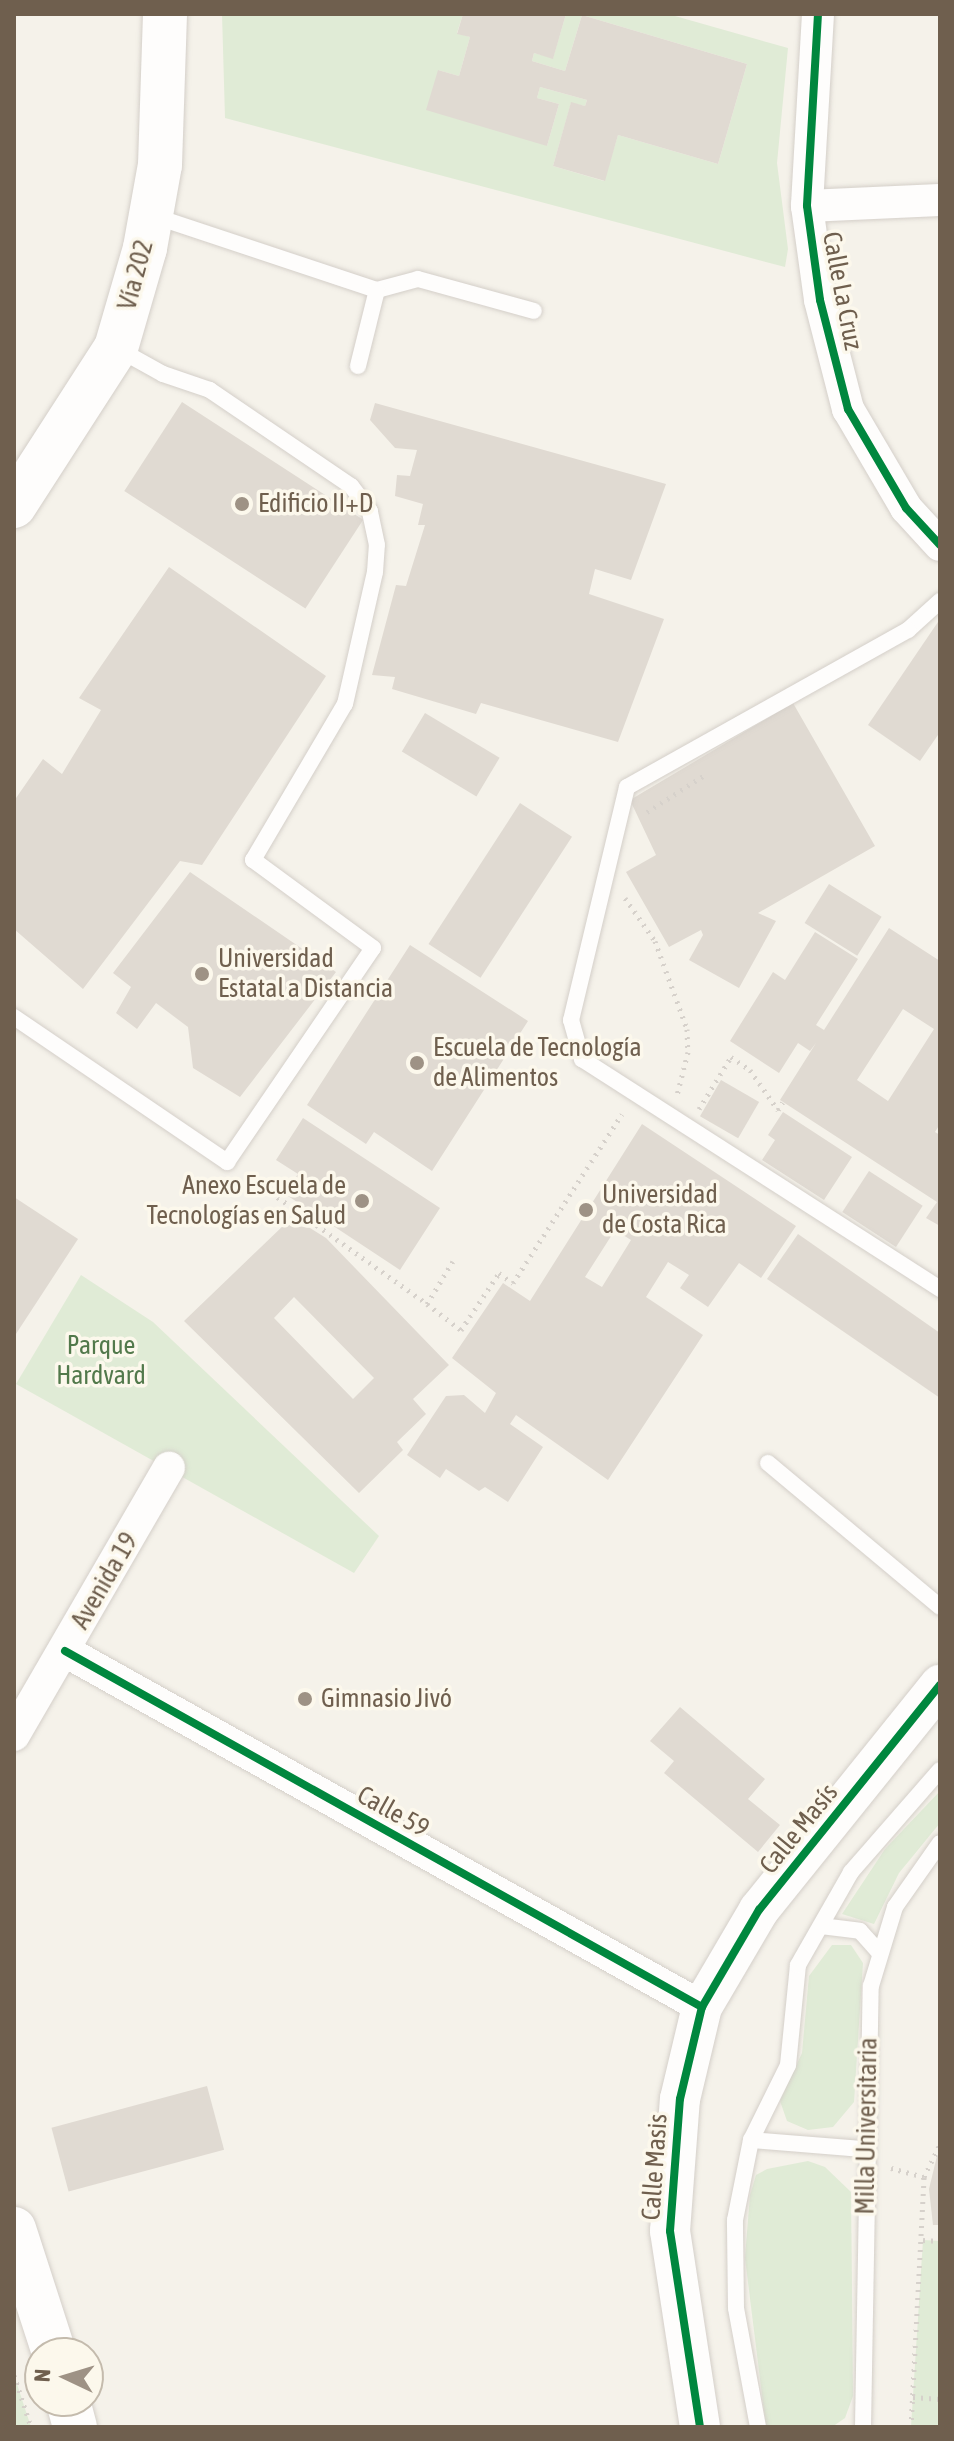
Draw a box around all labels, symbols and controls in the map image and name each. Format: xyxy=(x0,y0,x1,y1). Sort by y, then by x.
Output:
street label: Calle La Cruz xyxy=(815,229,869,353)
street label: Vía 202 xyxy=(112,237,160,313)
place label: Edificio II+D xyxy=(258,488,373,520)
marker: Edificio II+D xyxy=(233,495,251,513)
place label: Universidad Estatal a Distancia xyxy=(218,943,393,1004)
marker: Universidad Estatal a Distancia xyxy=(193,965,211,983)
place label: Escuela de Tecnología de Alimentos xyxy=(433,1032,642,1094)
marker: Escuela de Tecnología de Alimentos xyxy=(408,1054,426,1072)
place label: Anexo Escuela de Tecnologías en Salud xyxy=(146,1170,346,1232)
place label: Universidad de Costa Rica xyxy=(602,1179,727,1240)
marker: Anexo Escuela de Tecnologías en Salud xyxy=(353,1192,371,1210)
marker: Universidad de Costa Rica xyxy=(577,1201,595,1219)
park label: Parque Hardvard xyxy=(56,1330,146,1392)
street label: Avenida 19 xyxy=(65,1527,145,1635)
place label: Gimnasio Jivó xyxy=(321,1683,452,1715)
marker: Gimnasio Jivó xyxy=(296,1690,314,1708)
street label: Calle Masís xyxy=(753,1778,845,1880)
street label: Calle 59 xyxy=(352,1780,434,1844)
street label: Milla Universitaria xyxy=(850,2037,884,2215)
street label: Calle Masis xyxy=(636,2113,674,2221)
north arrow xyxy=(24,2337,104,2417)
text: N xyxy=(29,2368,55,2383)

